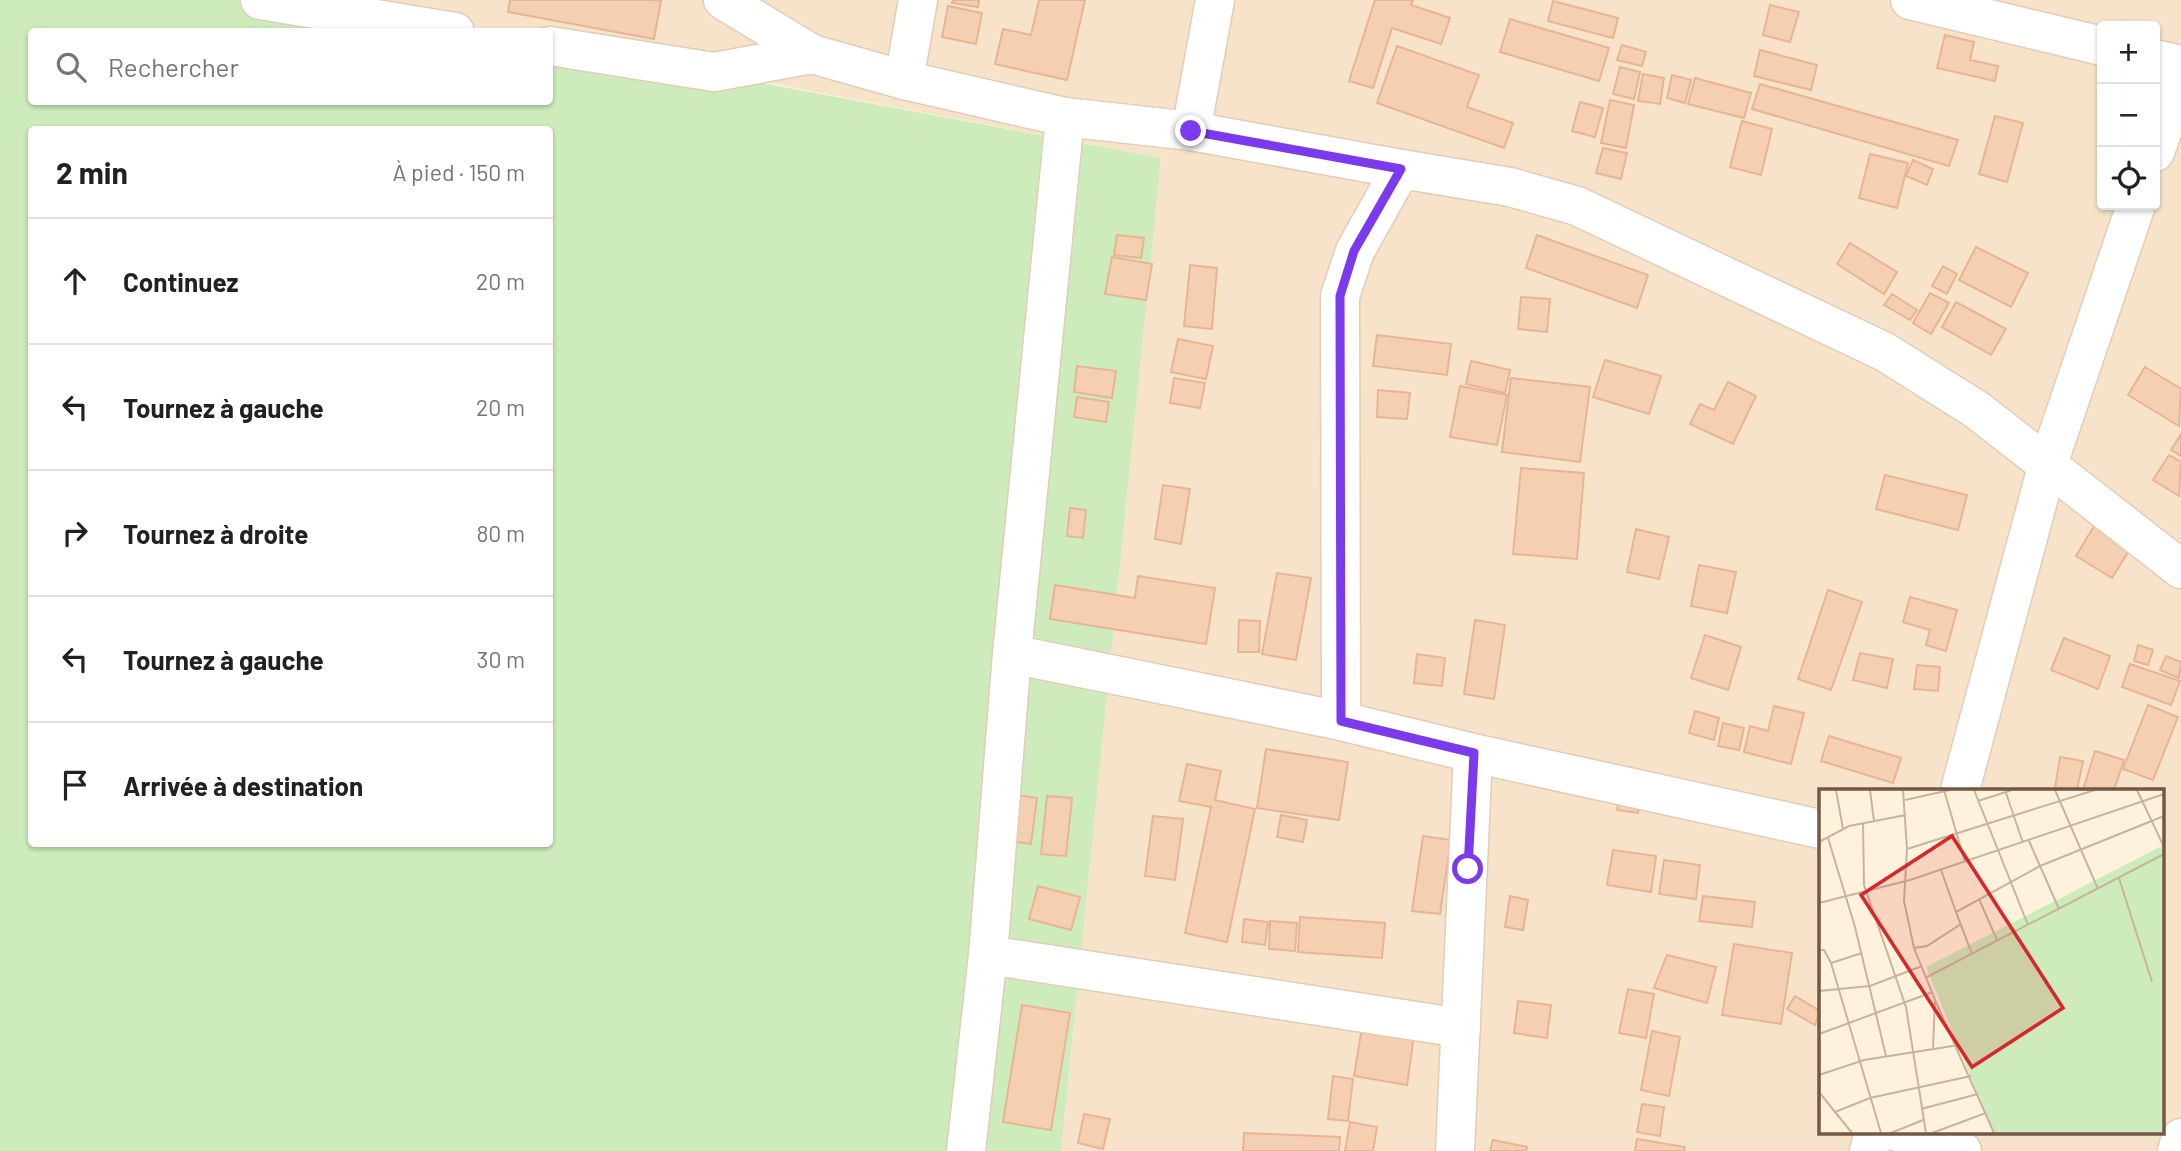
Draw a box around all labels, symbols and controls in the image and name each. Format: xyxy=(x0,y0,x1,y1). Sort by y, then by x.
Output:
map controls xyxy=(2097,21,2160,210)
button: + xyxy=(2097,21,2160,84)
search box xyxy=(28,28,553,105)
icon: search xyxy=(52,48,90,86)
text: Rechercher xyxy=(108,51,239,82)
button: − xyxy=(2097,84,2160,147)
route end xyxy=(1175,115,1206,146)
button: locate xyxy=(2097,147,2160,210)
text: 2 min xyxy=(56,154,128,190)
text: À pied · 150 m xyxy=(393,158,525,186)
icon: ahead xyxy=(56,262,94,300)
text: Continuez xyxy=(123,266,239,297)
text: 20 m xyxy=(476,267,525,295)
icon: left xyxy=(56,388,94,426)
text: Tournez à gauche xyxy=(123,392,324,423)
text: 20 m xyxy=(476,393,525,421)
icon: right xyxy=(56,514,94,552)
text: Tournez à droite xyxy=(123,518,308,549)
text: 80 m xyxy=(476,519,525,547)
icon: left xyxy=(56,640,94,678)
text: Tournez à gauche xyxy=(123,644,324,675)
text: 30 m xyxy=(477,645,525,673)
icon: arrive xyxy=(56,766,94,804)
text: Arrivée à destination xyxy=(123,770,363,801)
inset map xyxy=(1819,789,2164,1134)
route start xyxy=(1452,853,1483,884)

